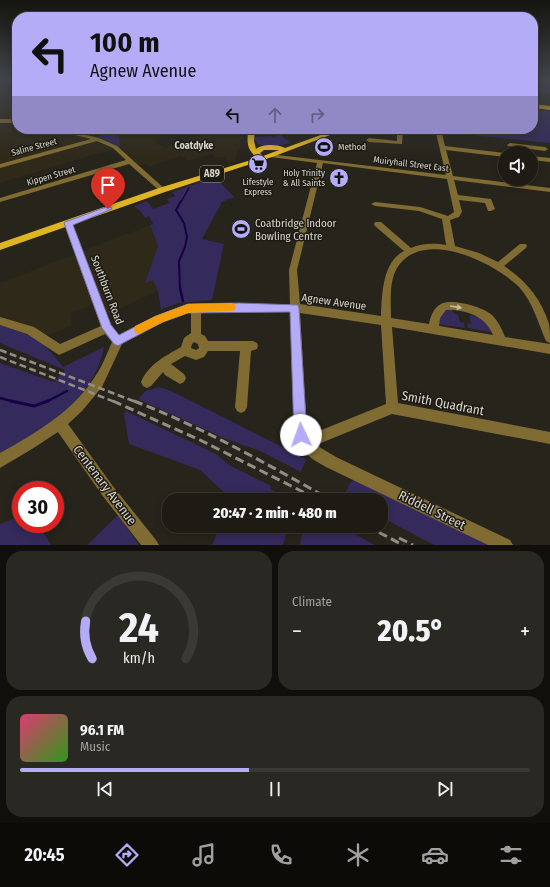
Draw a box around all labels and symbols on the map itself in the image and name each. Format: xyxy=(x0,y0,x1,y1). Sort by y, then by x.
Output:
street label: Saline Street xyxy=(10,136,58,158)
sports icon: Method xyxy=(313,136,335,158)
district label: Coatdyke xyxy=(175,140,213,152)
place label: Method xyxy=(338,142,366,152)
supermarket icon: Lifestyle Express xyxy=(247,153,269,175)
street label: Muiryhall Street East xyxy=(373,154,449,174)
street label: Kippen Street xyxy=(26,164,76,188)
road number: A89 xyxy=(200,166,224,182)
church icon: Holy Trinity & All Saints xyxy=(328,167,350,189)
pin xyxy=(91,168,125,209)
place label: Holy Trinity & All Saints xyxy=(283,168,325,188)
place label: Lifestyle Express xyxy=(243,177,274,197)
place label: Coatbridge Indoor Bowling Centre xyxy=(255,217,337,243)
sports icon: Coatbridge Indoor Bowling Centre xyxy=(230,218,252,240)
street label: Southburn Road xyxy=(88,254,126,326)
street label: Agnew Avenue xyxy=(301,291,367,313)
one-way arrow xyxy=(450,304,462,310)
street label: Smith Quadrant xyxy=(400,388,486,418)
position arrow xyxy=(280,414,322,456)
street label: Centenary Avenue xyxy=(70,442,140,528)
speed limit sign: 30 xyxy=(12,481,64,533)
street label: Riddell Street xyxy=(396,487,469,533)

